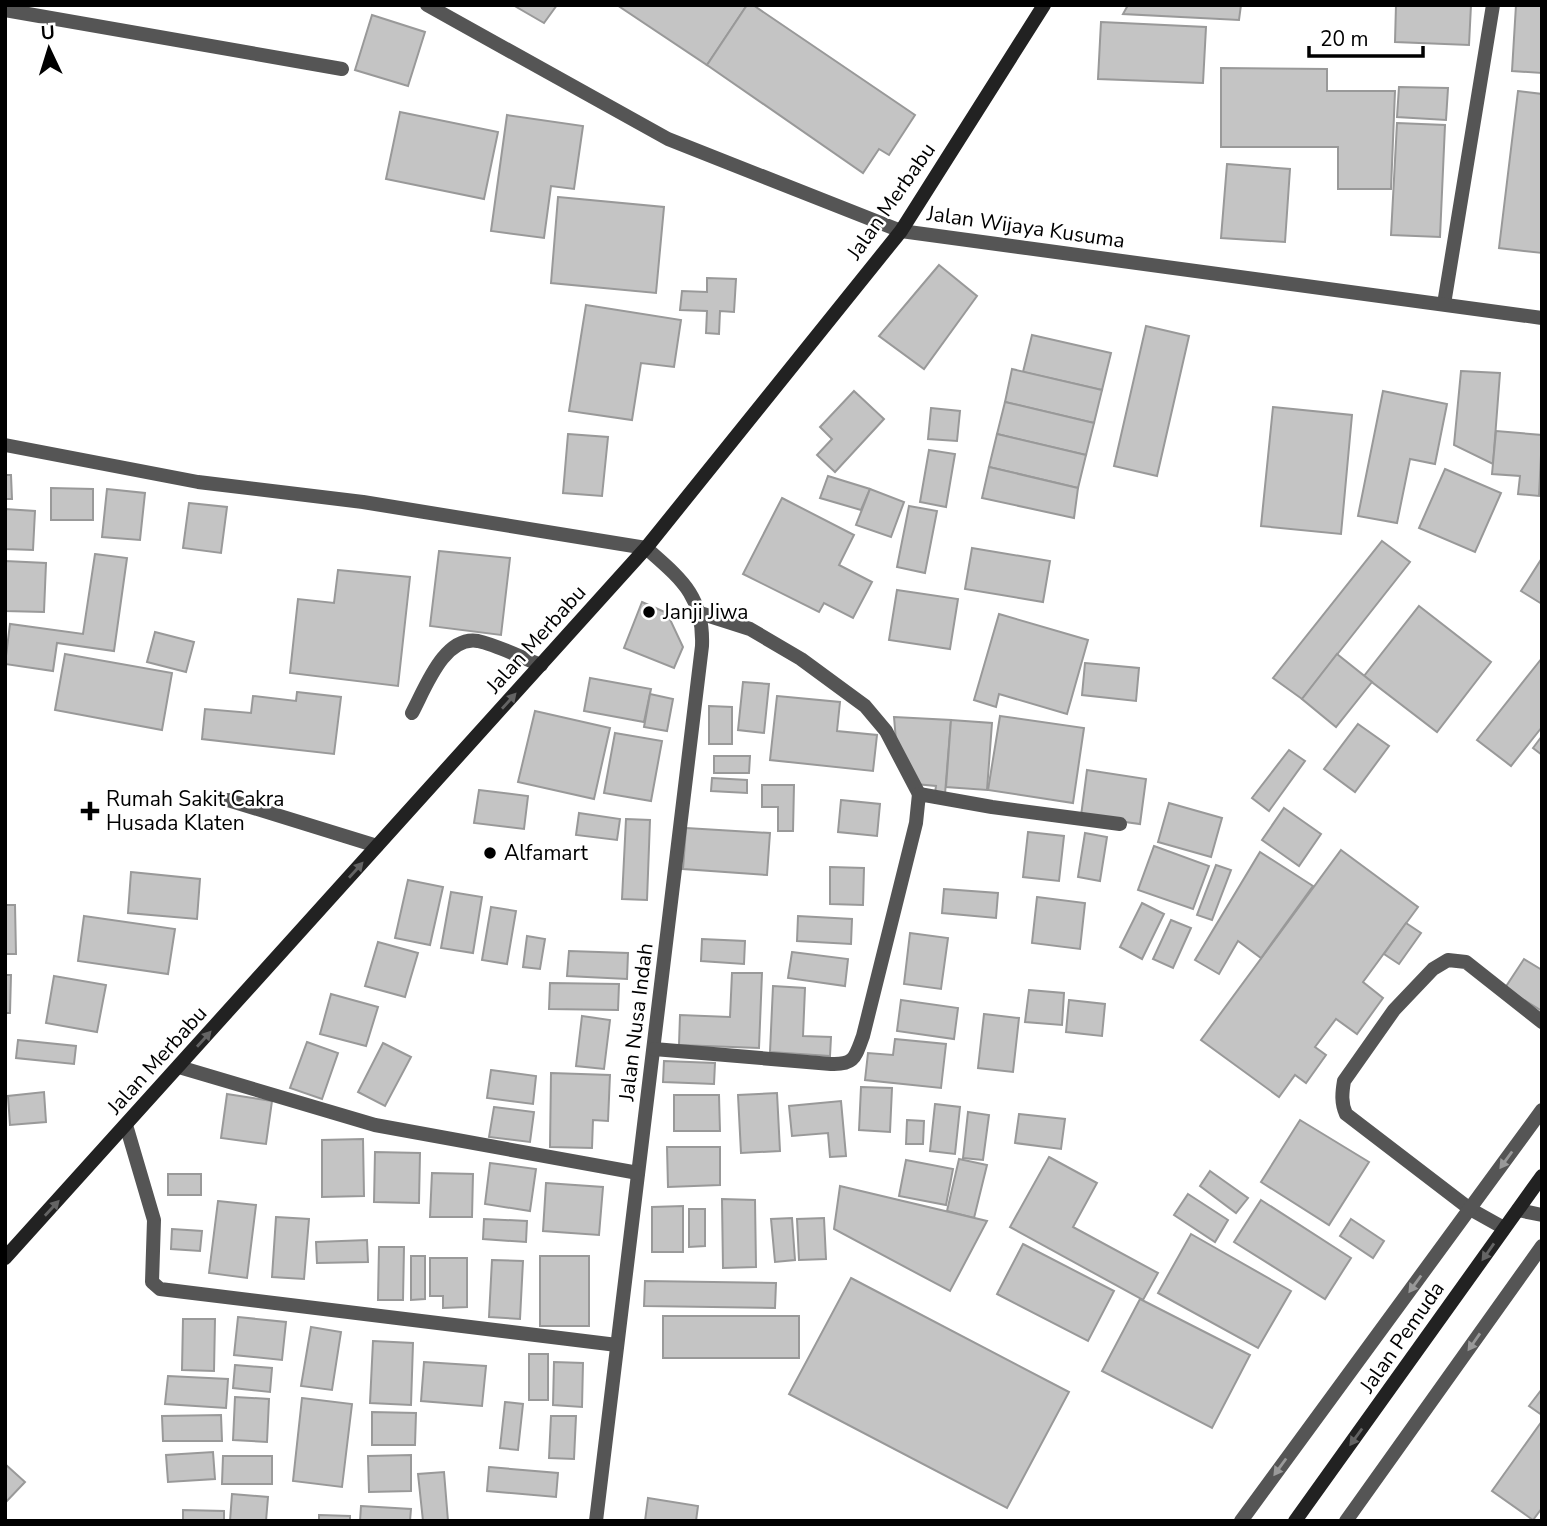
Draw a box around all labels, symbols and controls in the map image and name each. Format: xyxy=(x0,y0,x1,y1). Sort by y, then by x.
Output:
north arrow xyxy=(14,14,84,84)
scale bar xyxy=(1309,14,1423,58)
text: U xyxy=(40,20,56,46)
text: 20 m xyxy=(1320,25,1369,53)
street label: Jalan Merbabu xyxy=(840,137,942,266)
street label: Jalan Wijaya Kusuma xyxy=(924,199,1127,255)
street label: Jalan Merbabu xyxy=(479,579,592,700)
place label: Janji Jiwa xyxy=(662,598,748,626)
marker: Janji Jiwa xyxy=(641,604,657,620)
one-way arrow xyxy=(500,693,516,710)
place label: Rumah Sakit Cakra Husada Klaten xyxy=(106,785,284,837)
marker: Rumah Sakit Cakra Husada Klaten xyxy=(80,801,100,821)
place label: Alfamart xyxy=(504,839,589,867)
marker: Alfamart xyxy=(482,845,498,861)
one-way arrow xyxy=(348,861,363,878)
street label: Jalan Nusa Indah xyxy=(612,941,660,1104)
street label: Jalan Merbabu xyxy=(100,1000,213,1121)
one-way arrow xyxy=(196,1030,212,1048)
one-way arrow xyxy=(1499,1151,1513,1169)
one-way arrow xyxy=(43,1200,59,1217)
one-way arrow xyxy=(1481,1243,1495,1261)
one-way arrow xyxy=(1408,1275,1422,1293)
street label: Jalan Pemuda xyxy=(1353,1276,1451,1399)
one-way arrow xyxy=(1467,1333,1481,1351)
one-way arrow xyxy=(1350,1428,1364,1446)
one-way arrow xyxy=(1273,1458,1287,1477)

